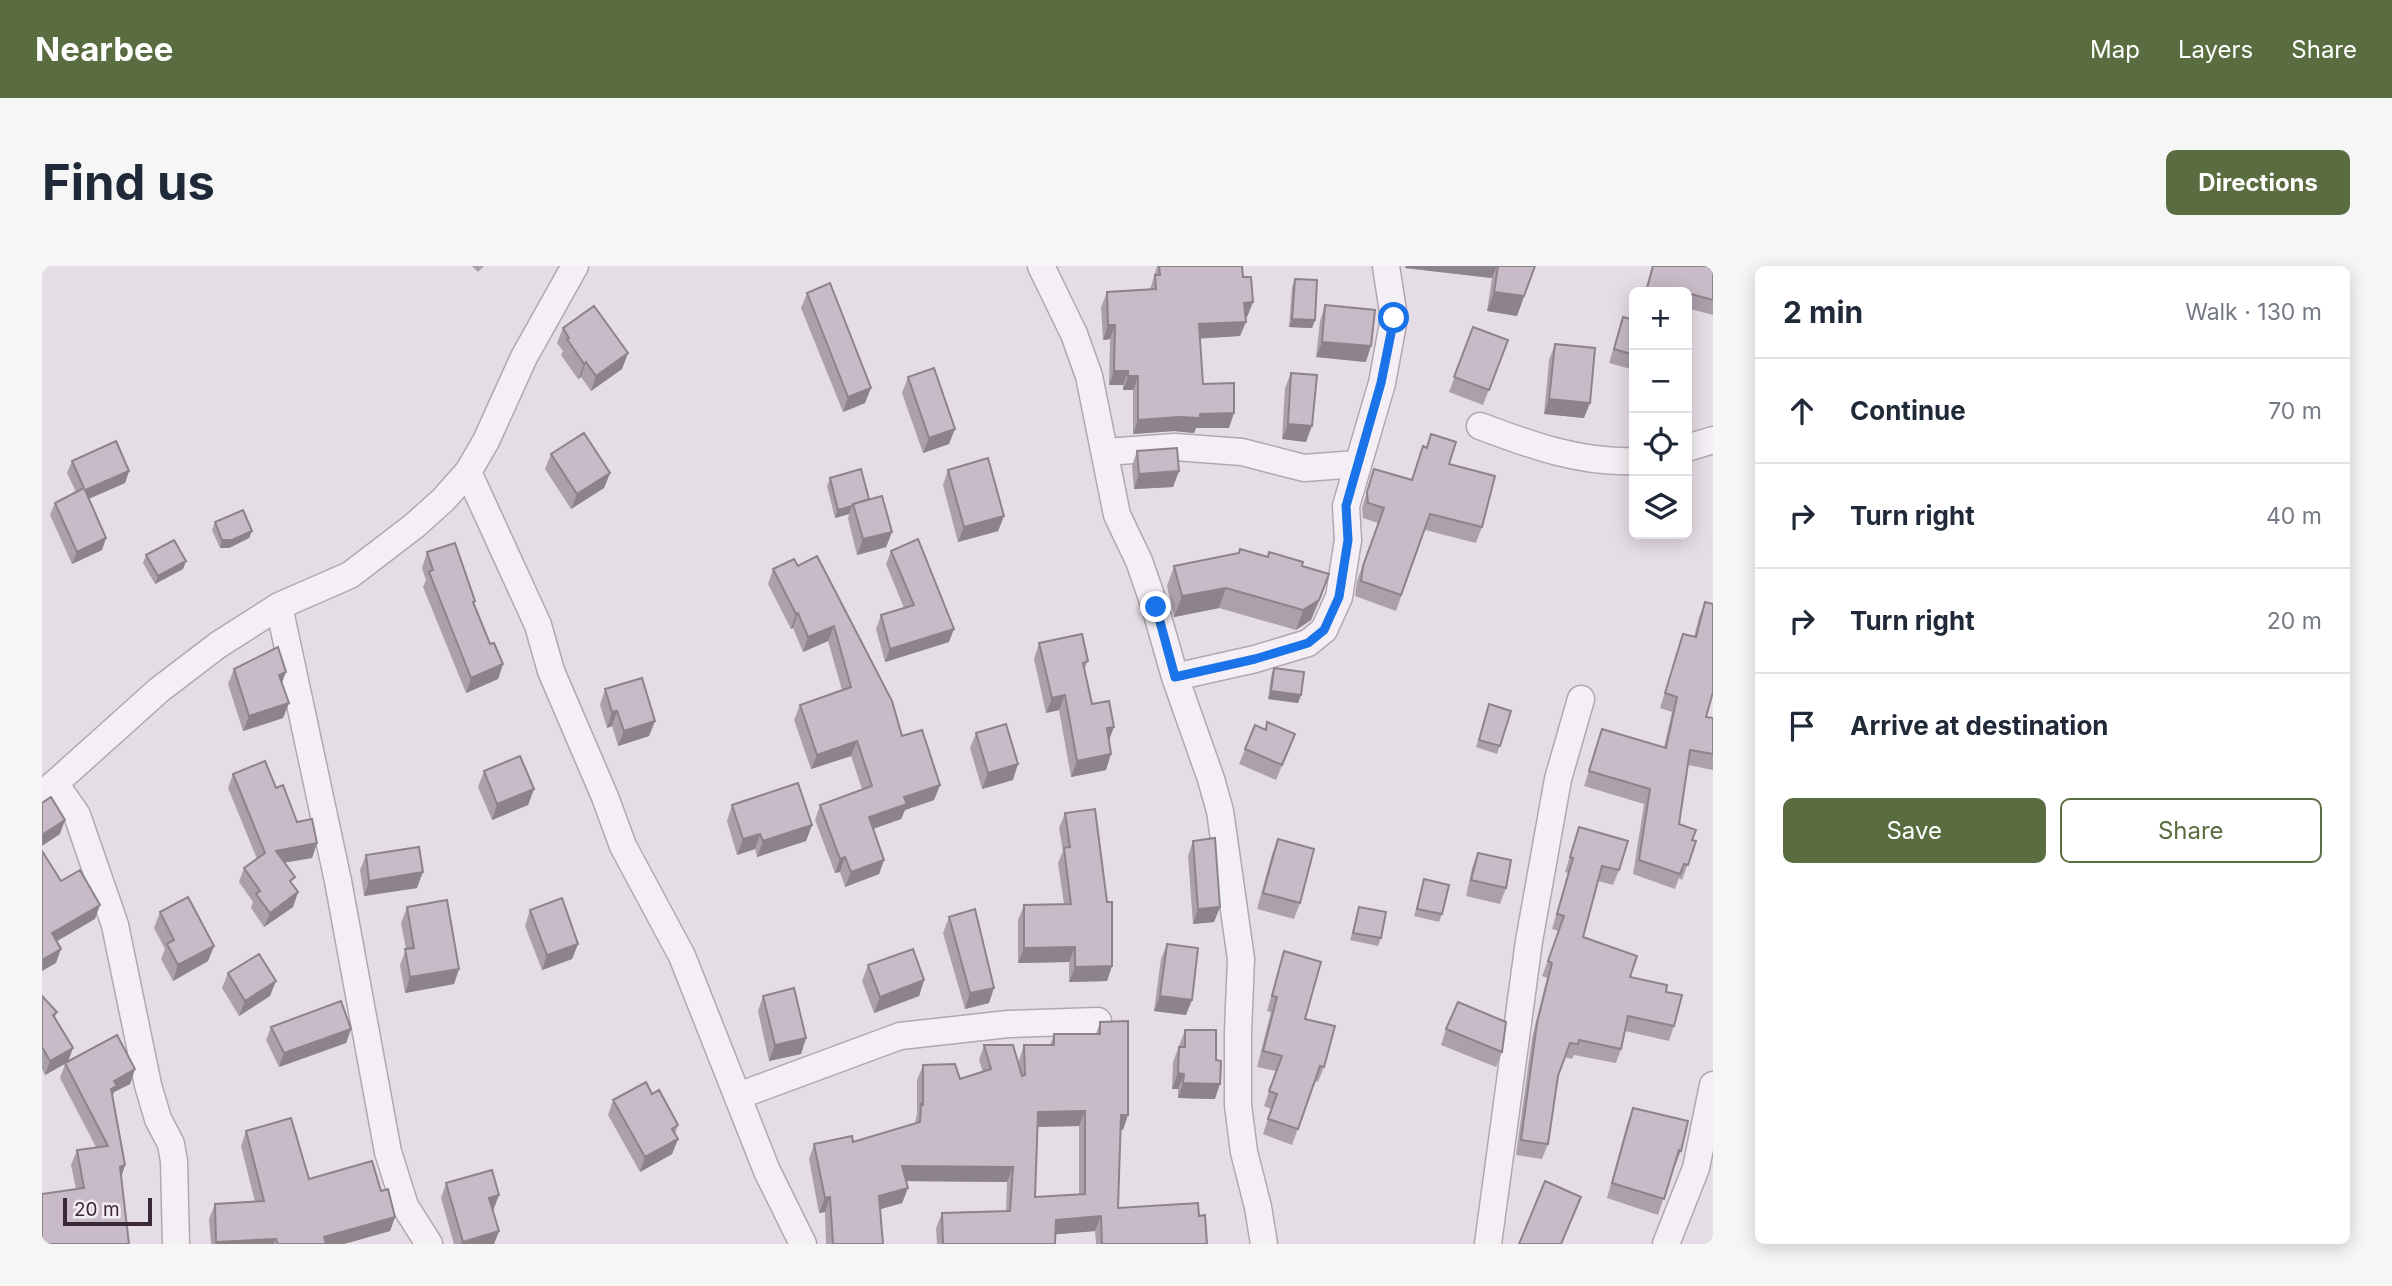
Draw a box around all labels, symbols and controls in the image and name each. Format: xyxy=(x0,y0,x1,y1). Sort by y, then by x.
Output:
text: Nearbee xyxy=(35,29,173,69)
text: Map xyxy=(2090,35,2140,64)
text: Layers xyxy=(2178,35,2253,64)
text: Share xyxy=(2291,35,2357,64)
button: Directions xyxy=(2166,150,2350,215)
text: Find us xyxy=(42,153,215,212)
map controls xyxy=(1629,287,1692,539)
button: + xyxy=(1629,287,1692,350)
text: 2 min xyxy=(1783,294,1863,330)
text: Walk · 130 m xyxy=(2185,298,2322,326)
route start xyxy=(1378,302,1409,333)
button: − xyxy=(1629,350,1692,413)
icon: ahead xyxy=(1783,392,1821,430)
text: Continue xyxy=(1850,395,1966,426)
text: 70 m xyxy=(2268,397,2322,425)
button: locate xyxy=(1629,413,1692,476)
button: layers xyxy=(1629,476,1692,539)
icon: right xyxy=(1783,497,1821,535)
text: Turn right xyxy=(1850,500,1975,531)
text: 40 m xyxy=(2266,502,2322,530)
route end xyxy=(1140,591,1171,622)
icon: right xyxy=(1783,602,1821,640)
text: Turn right xyxy=(1850,605,1975,636)
text: 20 m xyxy=(2267,607,2322,635)
icon: arrive xyxy=(1783,707,1821,745)
text: Arrive at destination xyxy=(1850,710,2109,741)
button: Save xyxy=(1783,798,2046,863)
button: Share xyxy=(2060,798,2322,863)
scale bar xyxy=(63,1195,152,1227)
text: 20 m xyxy=(74,1198,120,1221)

